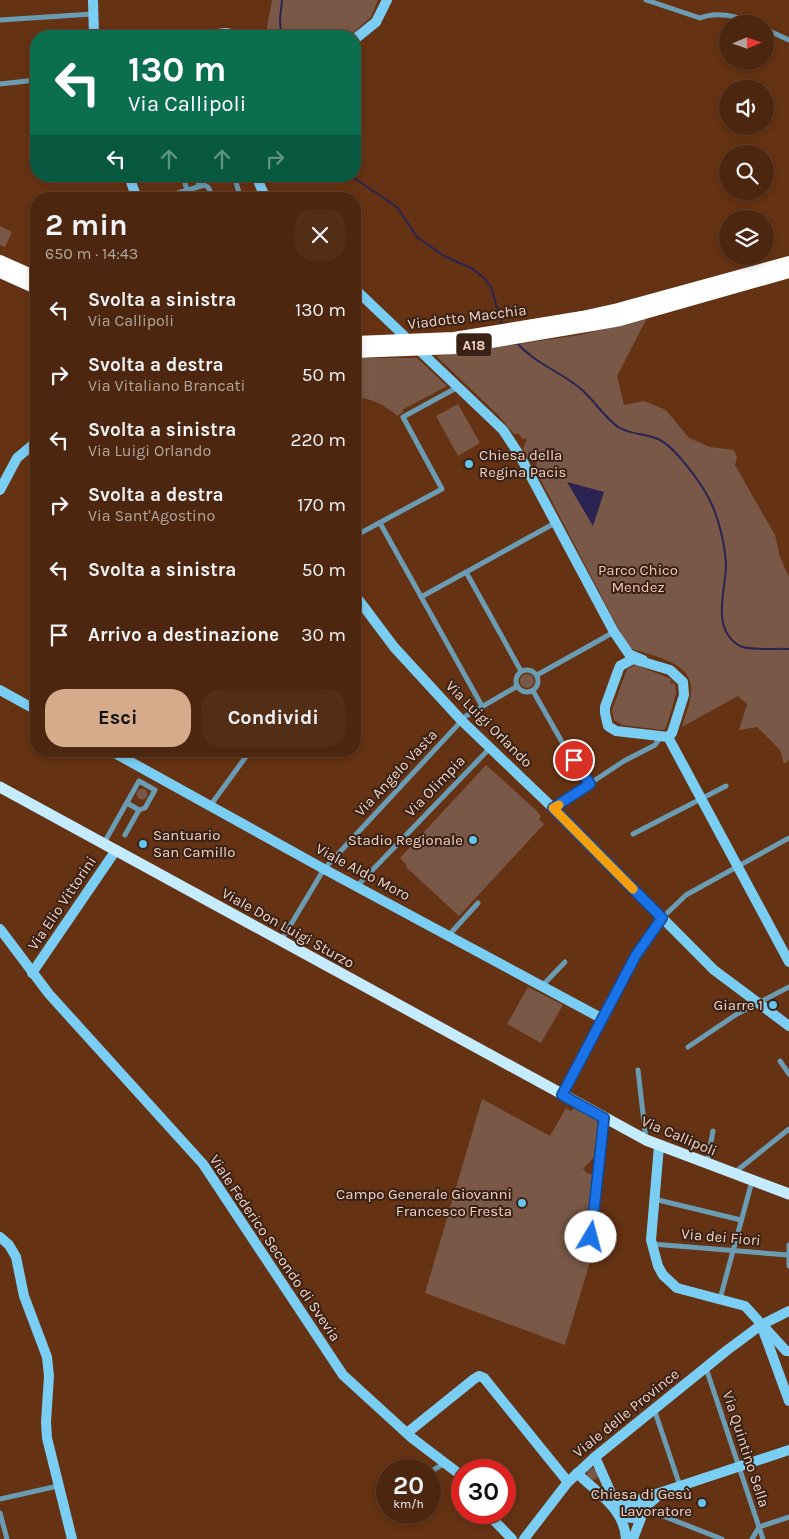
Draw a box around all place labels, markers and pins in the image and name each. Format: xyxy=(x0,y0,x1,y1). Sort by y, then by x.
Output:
place label: Chiesa della Regina Pacis xyxy=(479,446,566,481)
marker: Chiesa della Regina Pacis xyxy=(463,458,475,470)
pin xyxy=(553,739,595,781)
place label: Santuario San Camillo xyxy=(153,826,236,861)
place label: Stadio Regionale xyxy=(348,831,463,849)
marker: Stadio Regionale xyxy=(467,834,479,846)
marker: Santuario San Camillo xyxy=(137,838,149,850)
place label: Giarre 1 xyxy=(714,996,763,1014)
marker: Giarre 1 xyxy=(767,999,779,1011)
place label: Campo Generale Giovanni Francesco Fresta xyxy=(336,1185,512,1220)
marker: Campo Generale Giovanni Francesco Fresta xyxy=(516,1197,528,1209)
place label: Chiesa di Gesù Lavoratore xyxy=(591,1485,692,1520)
marker: Chiesa di Gesù Lavoratore xyxy=(696,1497,708,1509)

